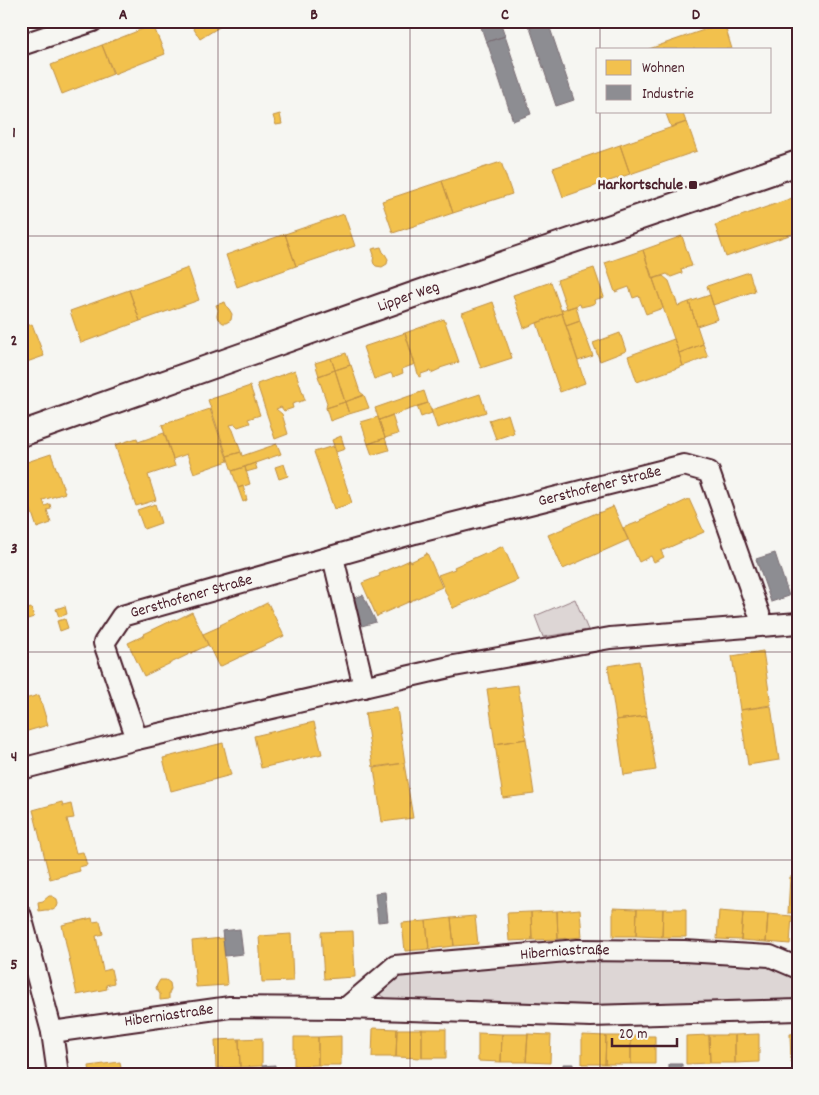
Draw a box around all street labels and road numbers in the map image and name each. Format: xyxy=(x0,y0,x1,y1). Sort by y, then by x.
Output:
street label: Lipper Weg xyxy=(374,275,442,318)
street label: Gersthofener Straße xyxy=(536,460,664,513)
street label: Gersthofener Straße xyxy=(128,568,255,625)
street label: Hiberniastraße xyxy=(519,938,610,967)
street label: Hiberniastraße xyxy=(123,998,215,1033)

